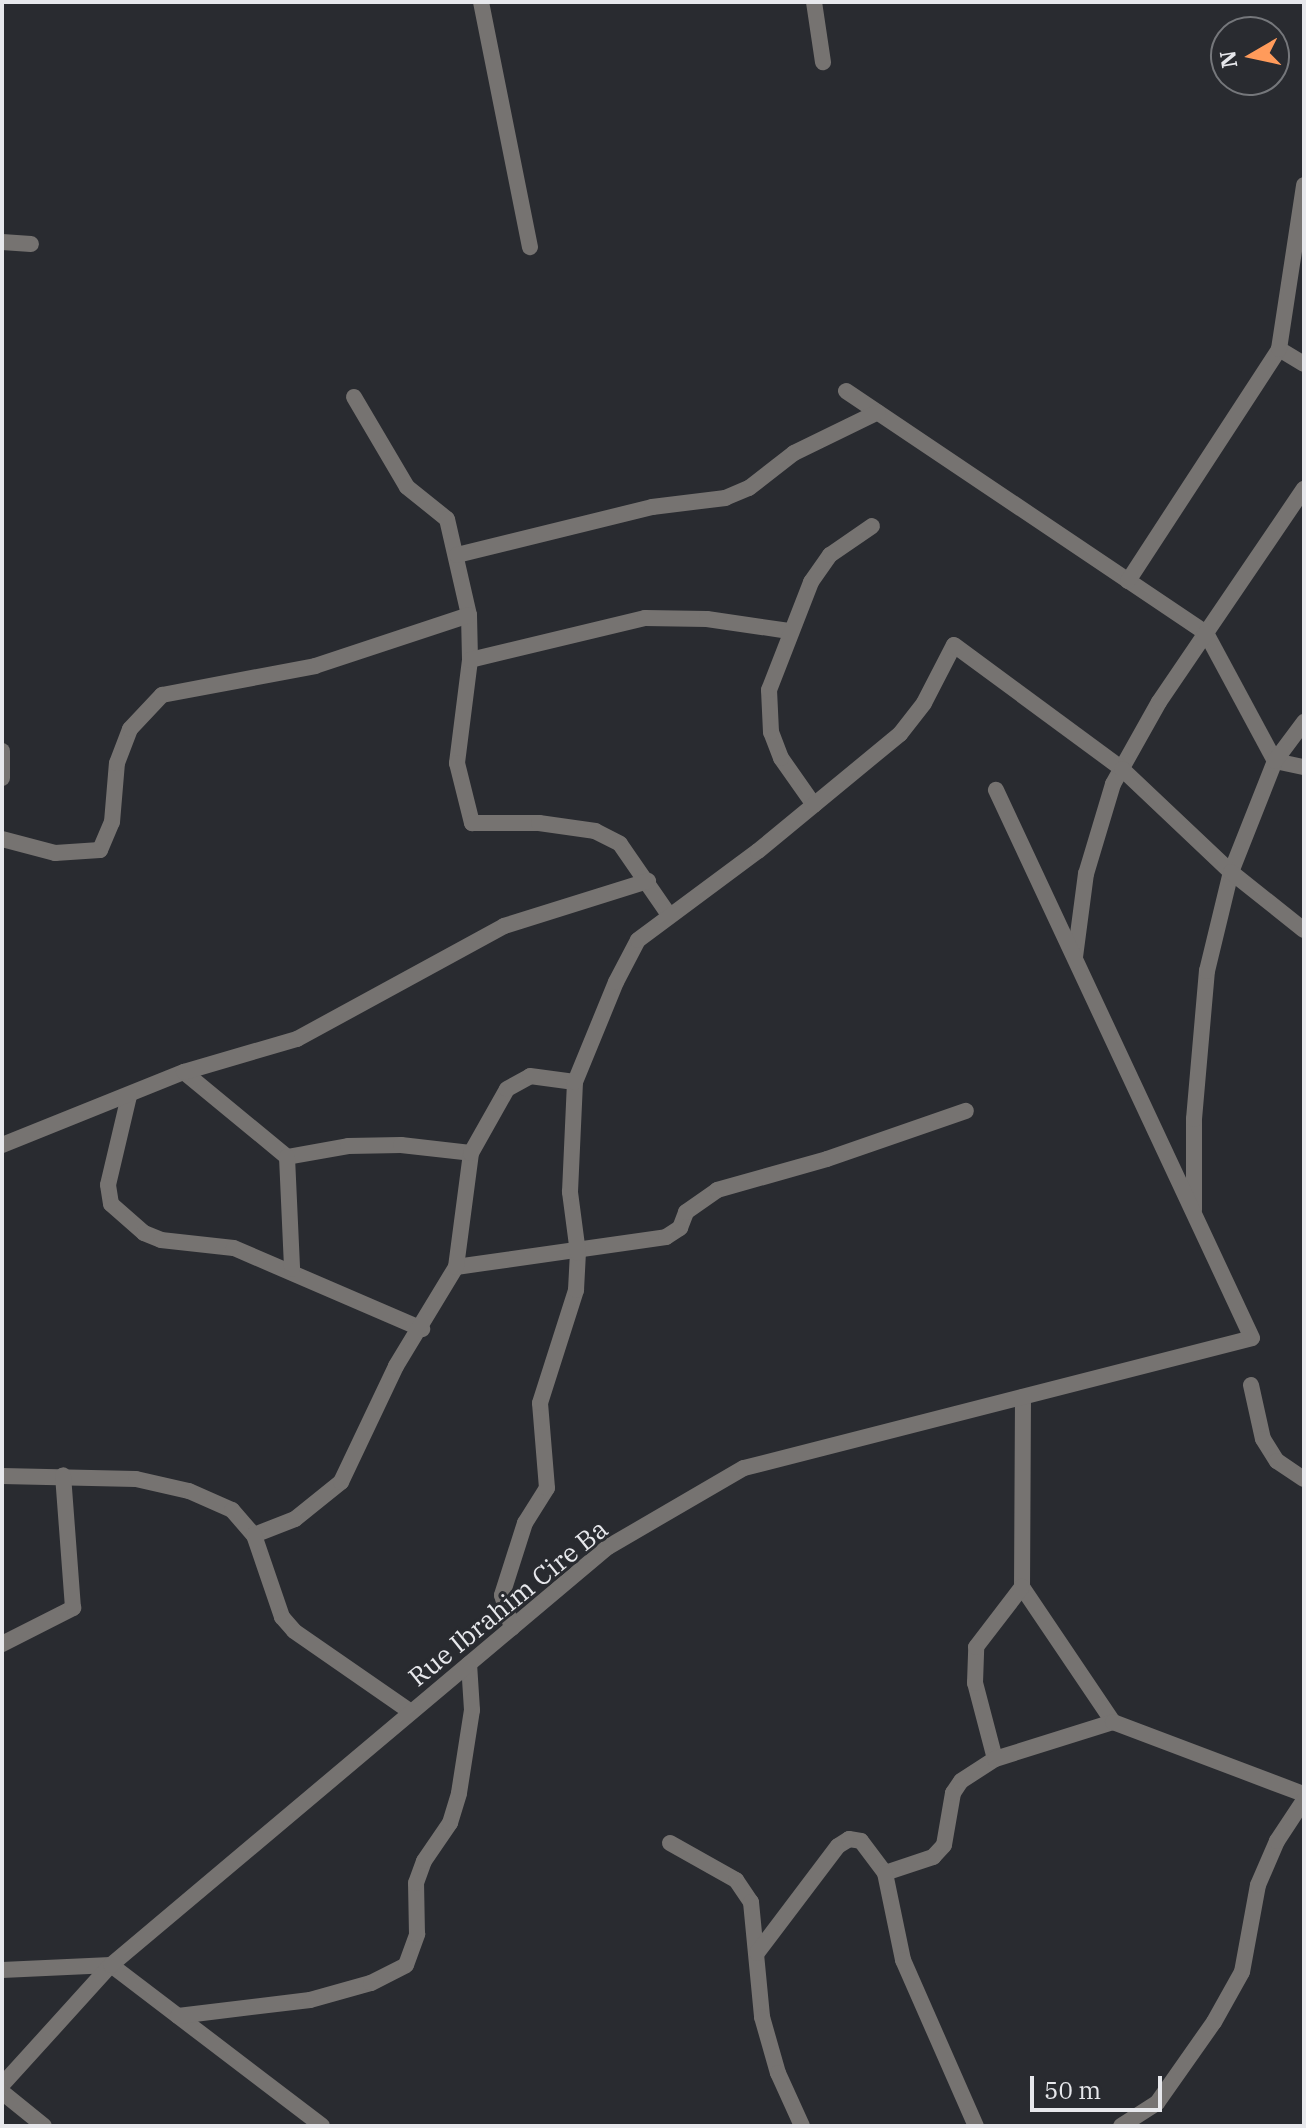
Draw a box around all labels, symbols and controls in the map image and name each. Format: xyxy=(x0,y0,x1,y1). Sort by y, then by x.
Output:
north arrow xyxy=(1210,16,1290,96)
text: N xyxy=(1212,49,1243,70)
street label: Rue Ibrahim Cire Ba xyxy=(402,1513,614,1693)
scale bar xyxy=(1034,2060,1166,2110)
text: 50 m xyxy=(1044,2074,1101,2106)

